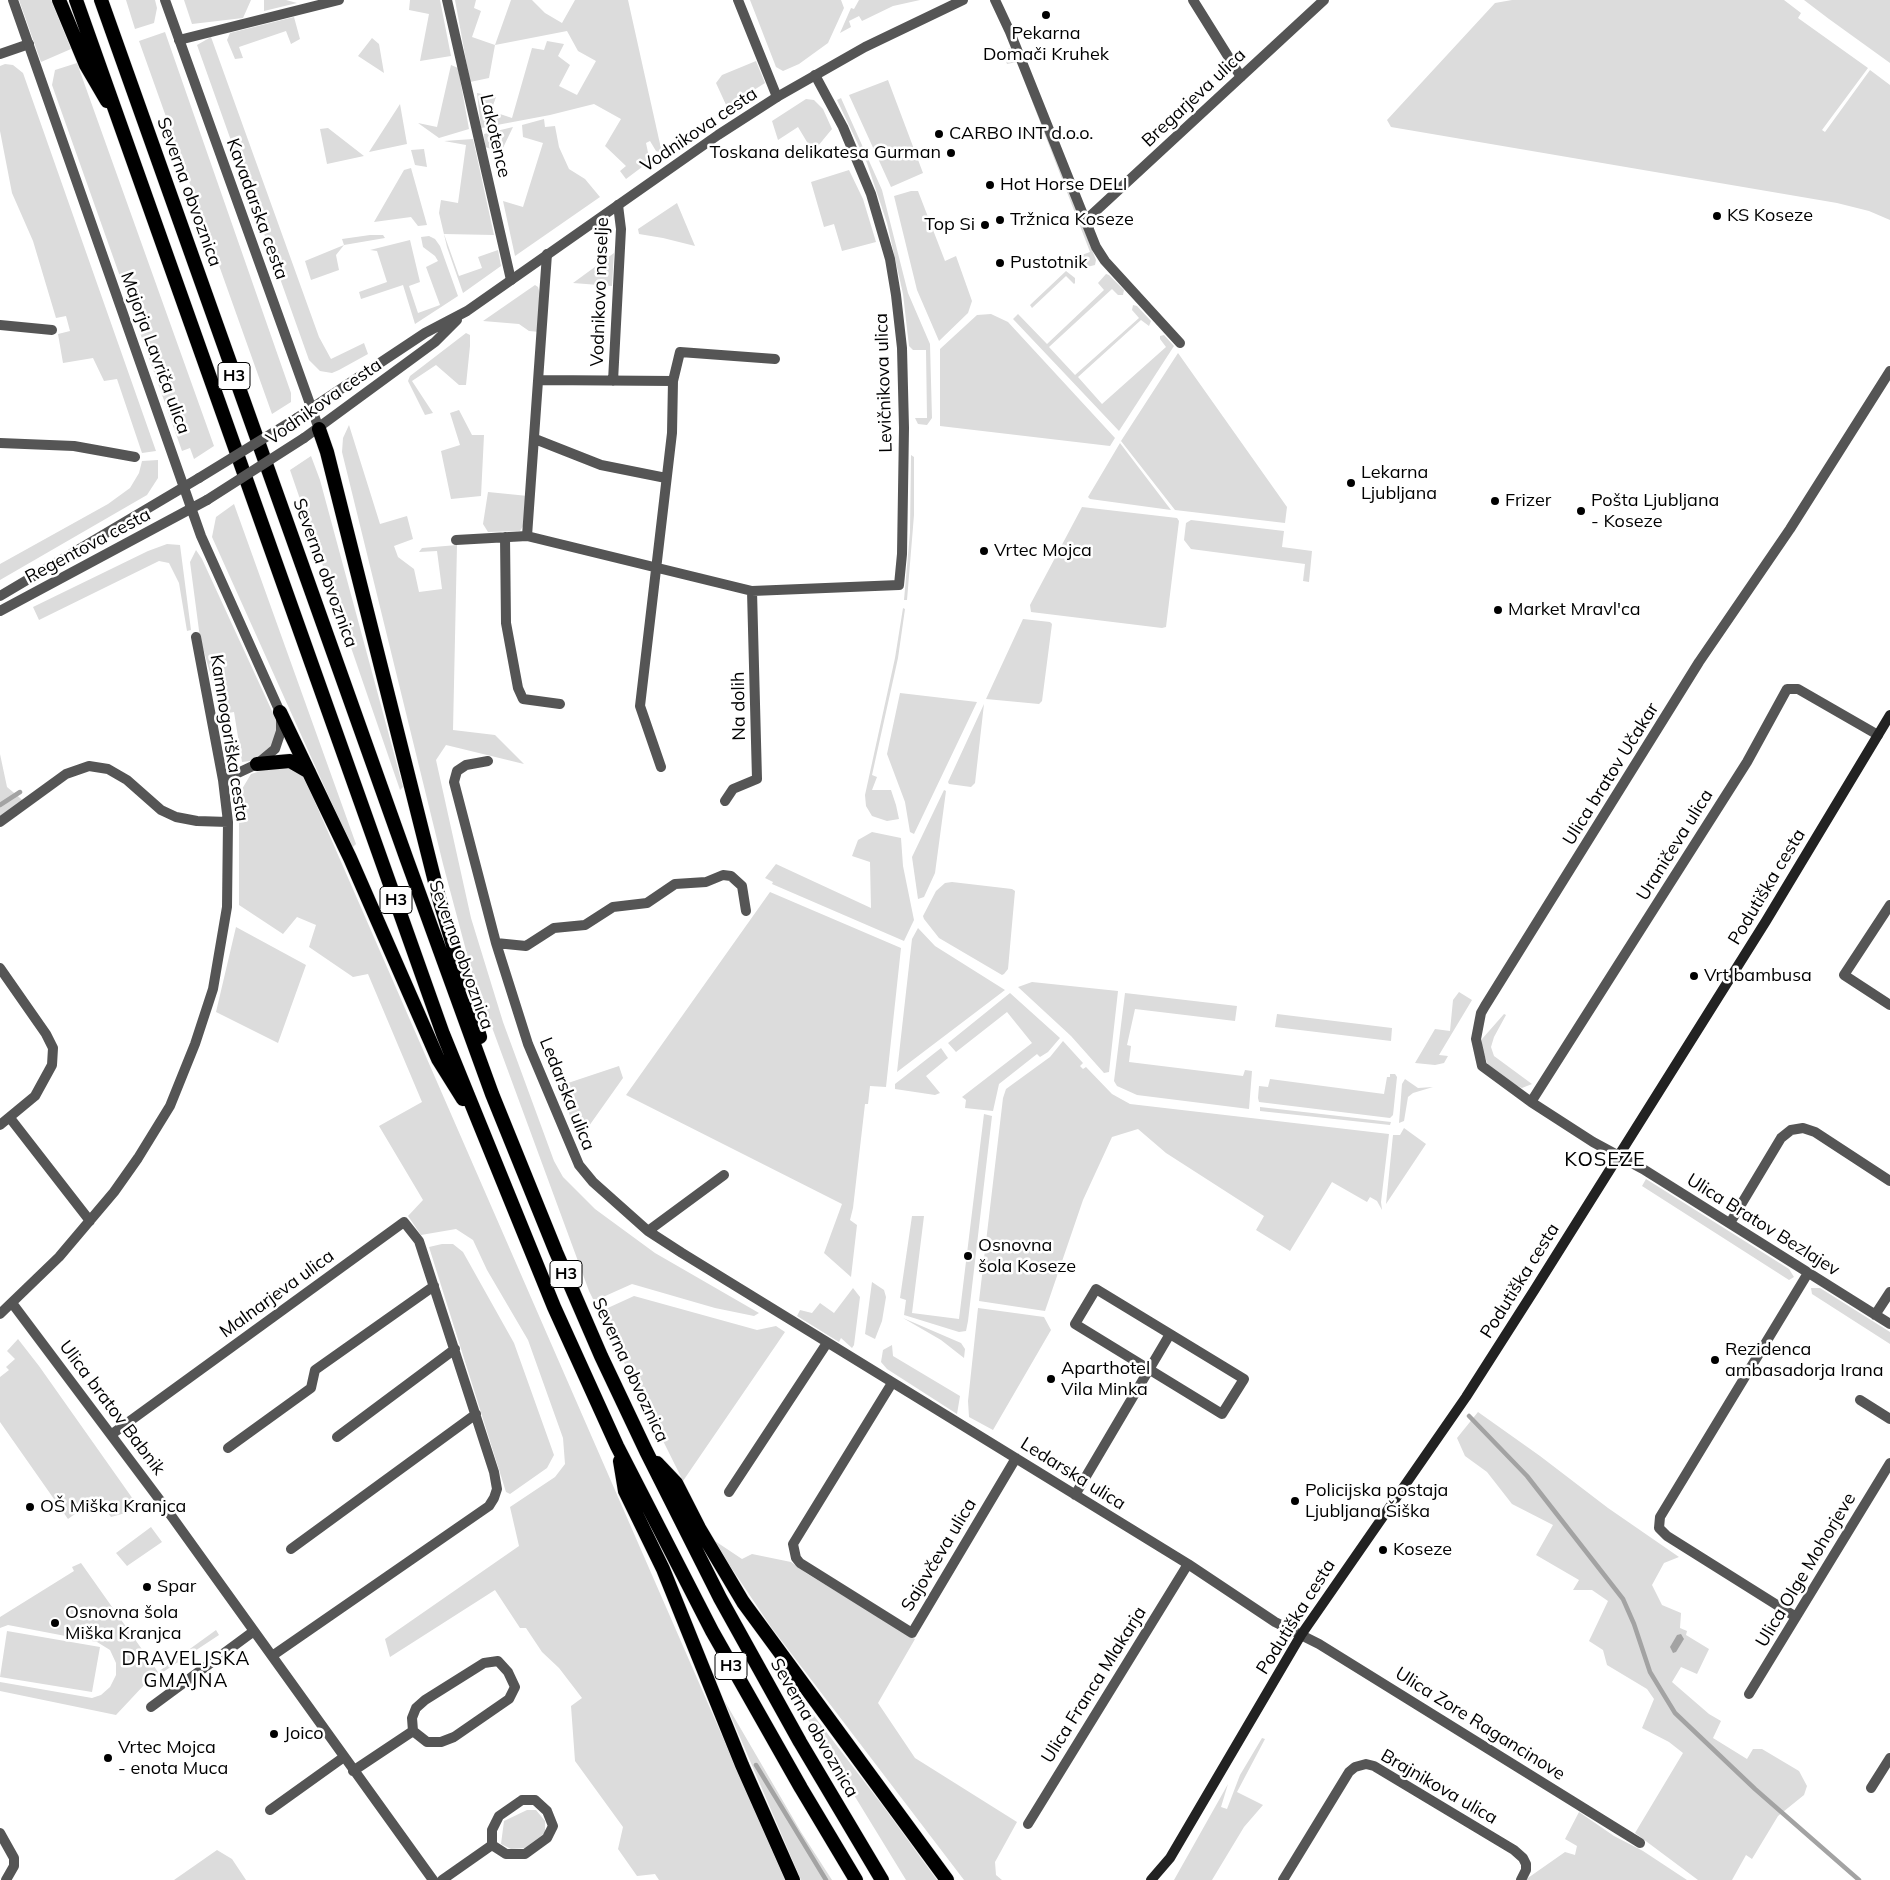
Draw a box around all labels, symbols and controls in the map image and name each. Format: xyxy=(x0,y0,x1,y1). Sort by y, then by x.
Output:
marker: Pekarna Domači Kruhek xyxy=(1040,9,1052,21)
place label: Pekarna Domači Kruhek xyxy=(983,23,1109,66)
street label: Bregarjeva ulica xyxy=(1138,44,1250,152)
street label: Vodnikova cesta xyxy=(637,83,761,177)
street label: Lakotence xyxy=(475,92,515,180)
street label: Severna obvoznica xyxy=(152,115,226,269)
place label: CARBO INT d.o.o. xyxy=(949,123,1093,145)
marker: CARBO INT d.o.o. xyxy=(933,128,945,140)
street label: Kavadarska cesta xyxy=(221,136,293,282)
place label: Toskana delikatesa Gurman xyxy=(709,142,941,164)
marker: Toskana delikatesa Gurman xyxy=(945,147,957,159)
place label: Hot Horse DELI xyxy=(1000,174,1127,196)
marker: Hot Horse DELI xyxy=(984,179,996,191)
place label: KS Koseze xyxy=(1727,205,1813,227)
place label: Tržnica Koseze xyxy=(1010,209,1134,231)
marker: KS Koseze xyxy=(1711,210,1723,222)
place label: Top Si xyxy=(924,214,975,236)
marker: Tržnica Koseze xyxy=(994,214,1006,226)
street label: Vodnikovo naselje xyxy=(587,217,613,367)
marker: Top Si xyxy=(979,219,991,231)
place label: Pustotnik xyxy=(1010,252,1088,274)
marker: Pustotnik xyxy=(994,257,1006,269)
street label: Majorja Lavriča ulica xyxy=(116,269,194,437)
street label: Levičnikova ulica xyxy=(871,313,897,453)
street label: Vodnikova cesta xyxy=(262,354,386,450)
road number: H3 xyxy=(218,362,250,390)
place label: Lekarna Ljubljana xyxy=(1361,462,1437,504)
marker: Lekarna Ljubljana xyxy=(1345,477,1357,489)
place label: Frizer xyxy=(1505,490,1551,512)
place label: Pošta Ljubljana - Koseze xyxy=(1591,490,1719,532)
marker: Frizer xyxy=(1489,495,1501,507)
street label: Severna obvoznica xyxy=(288,496,362,650)
street label: Regentova cesta xyxy=(22,504,154,588)
marker: Pošta Ljubljana - Koseze xyxy=(1575,505,1587,517)
place label: Vrtec Mojca xyxy=(994,540,1092,562)
marker: Vrtec Mojca xyxy=(978,545,990,557)
place label: Market Mravl'ca xyxy=(1508,599,1641,621)
marker: Market Mravl'ca xyxy=(1492,604,1504,616)
street label: Kamnogoriška cesta xyxy=(205,653,253,823)
street label: Na dolih xyxy=(728,671,750,741)
street label: Ulica bratov Učakar xyxy=(1558,699,1664,849)
street label: Uraničeva ulica xyxy=(1632,785,1718,905)
street label: Podutiška cesta xyxy=(1724,825,1810,949)
street label: Severna obvoznica xyxy=(424,878,498,1032)
road number: H3 xyxy=(380,886,412,914)
place label: Vrt bambusa xyxy=(1704,965,1812,987)
marker: Vrt bambusa xyxy=(1688,970,1700,982)
street label: Ledarska ulica xyxy=(535,1034,599,1154)
district label: KOSEZE xyxy=(1564,1148,1646,1172)
street label: Ulica Bratov Bezlajev xyxy=(1683,1169,1843,1281)
street label: Podutiška cesta xyxy=(1476,1220,1564,1342)
place label: Osnovna šola Koseze xyxy=(978,1235,1076,1278)
street label: Malnarjeva ulica xyxy=(216,1245,338,1343)
marker: Osnovna šola Koseze xyxy=(962,1250,974,1262)
road number: H3 xyxy=(550,1260,582,1288)
street label: Severna obvoznica xyxy=(587,1294,673,1446)
street label: Ulica bratov Babnik xyxy=(54,1337,170,1479)
place label: Rezidenca ambasadorja Irana xyxy=(1725,1339,1884,1382)
marker: Rezidenca ambasadorja Irana xyxy=(1709,1354,1721,1366)
place label: Aparthotel Vila Minka xyxy=(1061,1358,1150,1400)
marker: Aparthotel Vila Minka xyxy=(1045,1373,1057,1385)
street label: Ledarska ulica xyxy=(1016,1433,1130,1515)
place label: Policijska postaja Ljubljana Šiška xyxy=(1305,1480,1448,1522)
street label: Ulica Olge Mohorjeve xyxy=(1751,1489,1861,1651)
street label: Sajovčeva ulica xyxy=(897,1495,981,1615)
marker: Policijska postaja Ljubljana Šiška xyxy=(1289,1495,1301,1507)
place label: OŠ Miška Kranjca xyxy=(40,1496,186,1518)
marker: OŠ Miška Kranjca xyxy=(24,1501,36,1513)
place label: Koseze xyxy=(1393,1539,1452,1561)
marker: Koseze xyxy=(1377,1544,1389,1556)
street label: Podutiška cesta xyxy=(1252,1556,1340,1678)
place label: Spar xyxy=(157,1576,196,1598)
marker: Spar xyxy=(141,1581,153,1593)
place label: Osnovna šola Miška Kranjca xyxy=(65,1602,181,1645)
street label: Ulica Franca Mlakarja xyxy=(1037,1603,1151,1767)
marker: Osnovna šola Miška Kranjca xyxy=(49,1617,61,1629)
district label: DRAVELJSKA GMAJNA xyxy=(120,1648,252,1692)
road number: H3 xyxy=(715,1652,747,1680)
street label: Severna obvoznica xyxy=(765,1655,863,1801)
street label: Ulica Zore Ragancinove xyxy=(1391,1663,1569,1785)
place label: Joico xyxy=(284,1723,323,1745)
marker: Joico xyxy=(268,1728,280,1740)
place label: Vrtec Mojca - enota Muca xyxy=(118,1737,228,1780)
street label: Brajnikova ulica xyxy=(1377,1745,1501,1829)
marker: Vrtec Mojca - enota Muca xyxy=(102,1752,114,1764)

